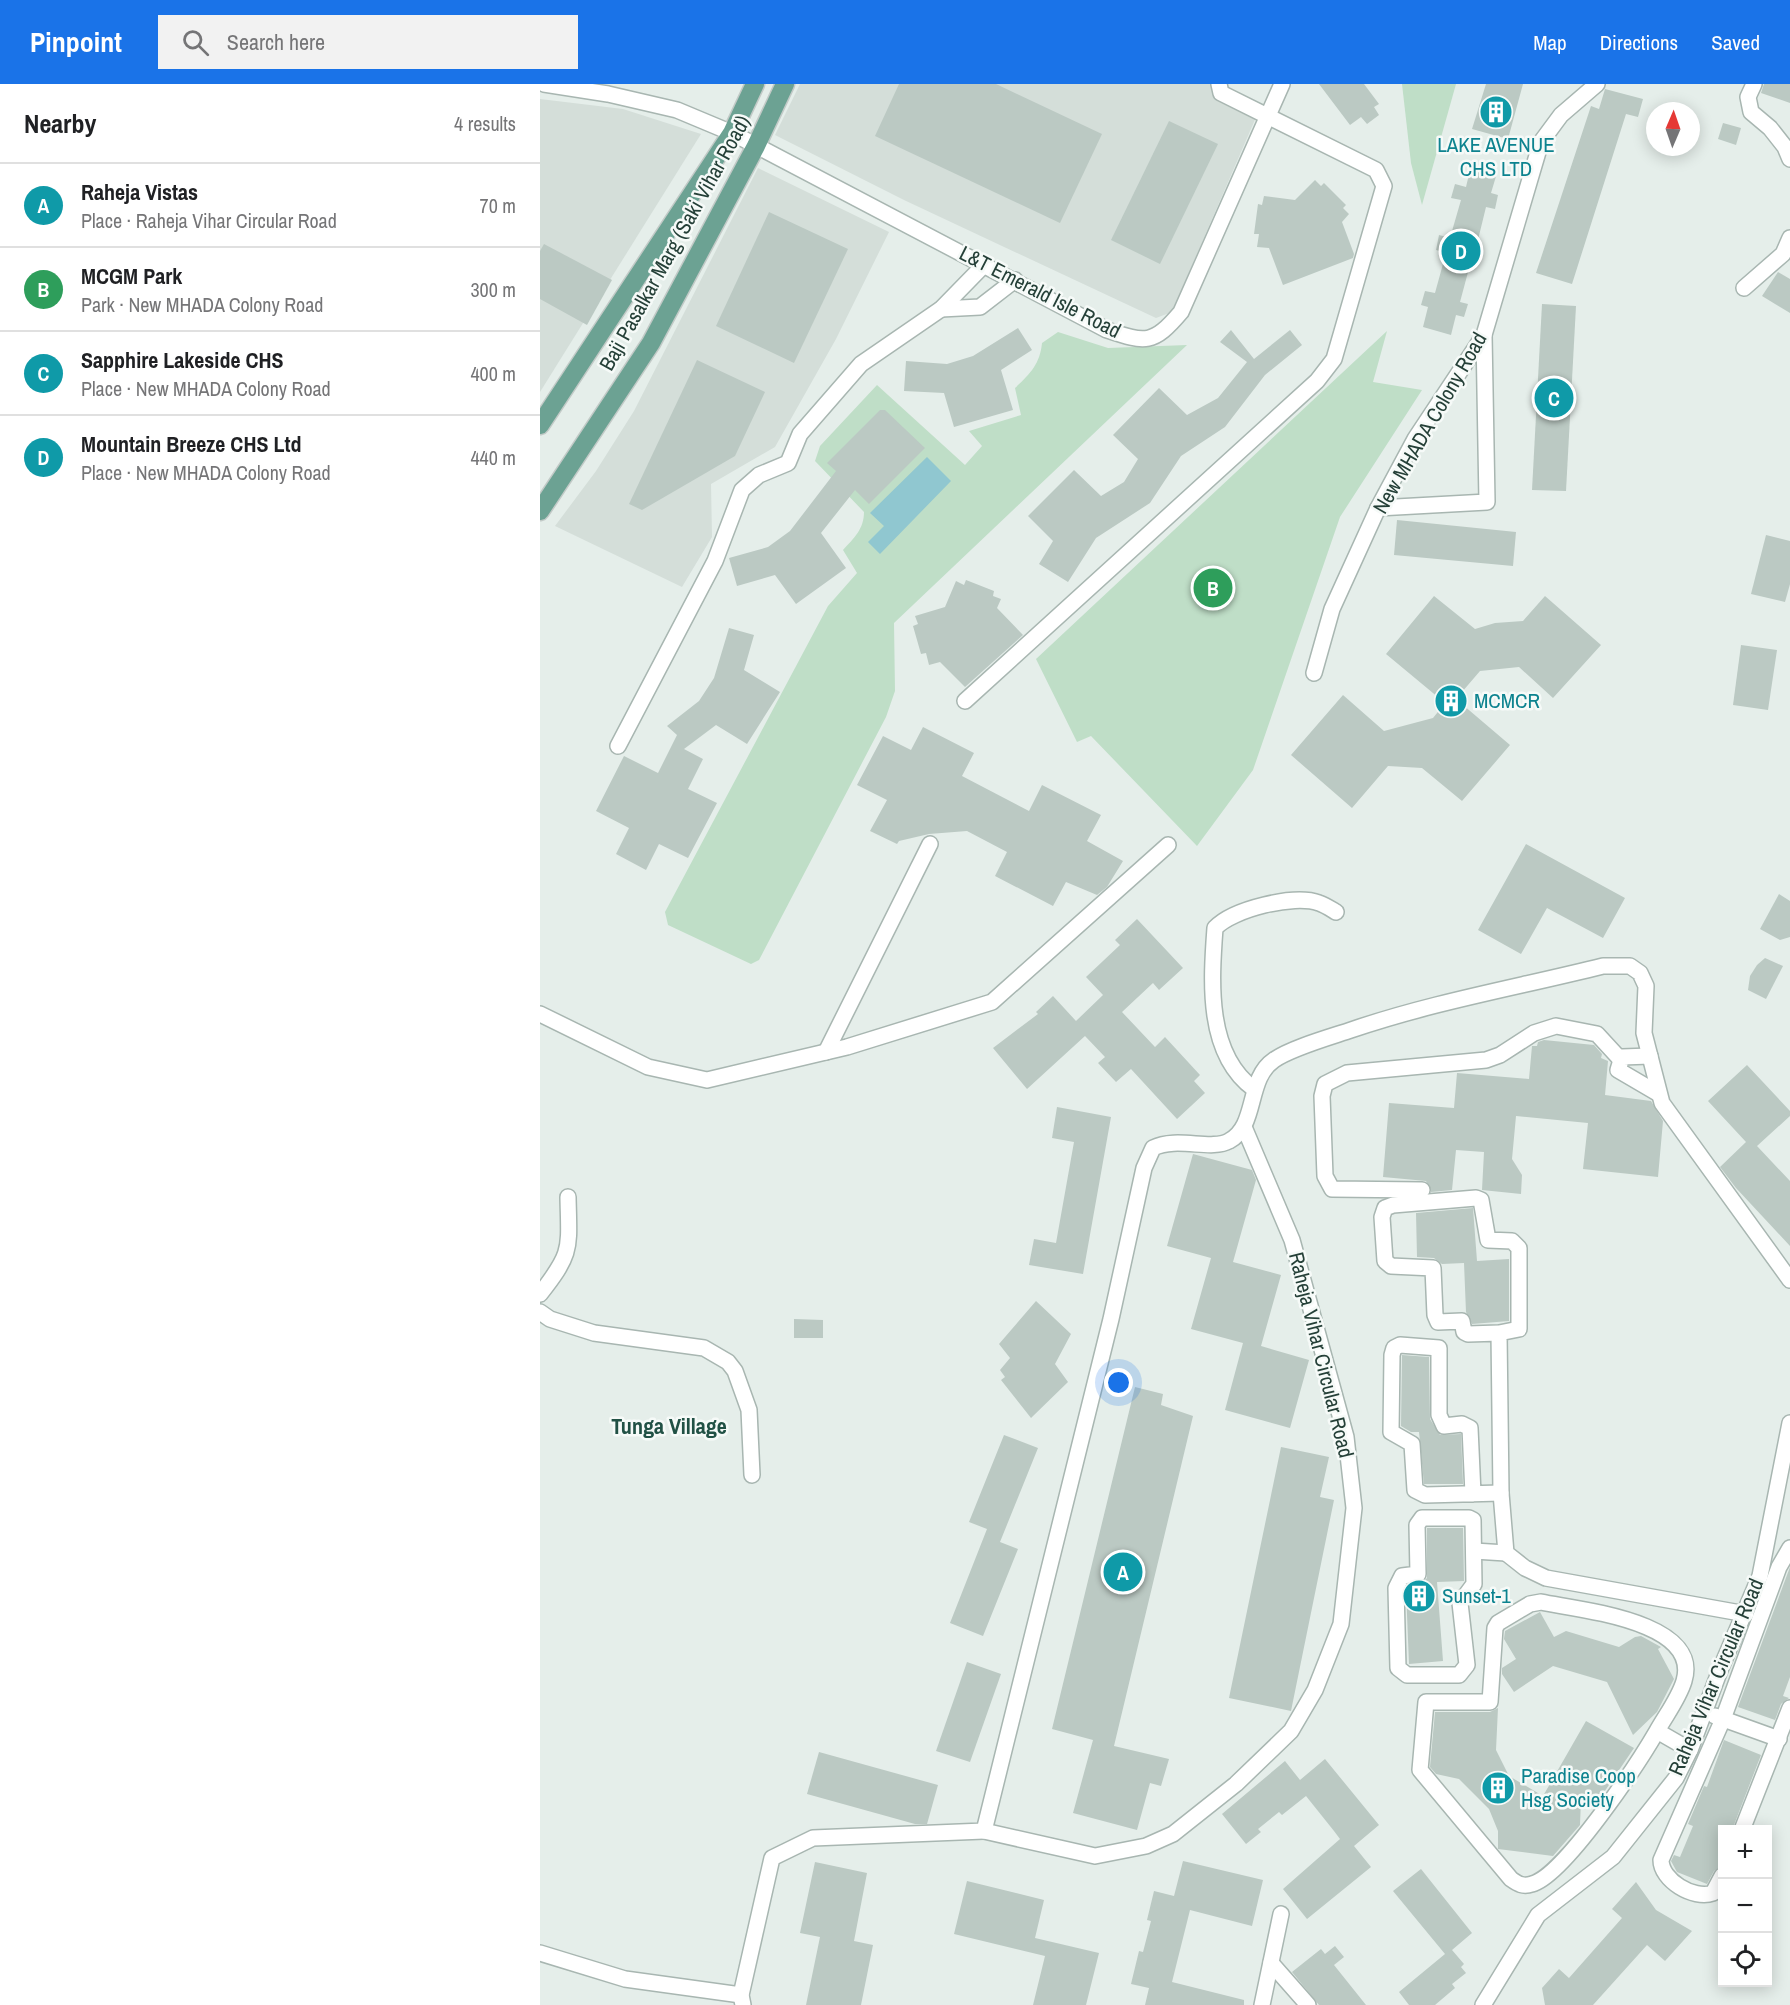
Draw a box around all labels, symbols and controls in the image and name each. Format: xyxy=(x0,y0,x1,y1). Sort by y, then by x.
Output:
search box xyxy=(158,15,578,69)
text: Pinpoint xyxy=(30,23,122,61)
icon: search xyxy=(179,26,212,59)
text: Search here xyxy=(227,27,325,57)
text: Map xyxy=(1533,28,1567,57)
text: Directions xyxy=(1600,28,1678,57)
text: Saved xyxy=(1711,28,1760,57)
building icon: LAKE AVENUE CHS LTD xyxy=(1478,94,1514,130)
north arrow xyxy=(1646,102,1700,156)
text: Nearby xyxy=(24,106,96,141)
text: 4 results xyxy=(454,110,516,137)
street label: Baji Pasalkar Marg (Saki Vihar Road) xyxy=(592,110,757,376)
place label: LAKE AVENUE CHS LTD xyxy=(1437,130,1555,183)
text: Raheja Vistas xyxy=(81,177,198,207)
text: A xyxy=(38,192,49,219)
text: 70 m xyxy=(480,192,516,219)
text: Place · Raheja Vihar Circular Road xyxy=(81,207,337,234)
pin: D xyxy=(1442,228,1480,274)
street label: L&T Emerald Isle Road xyxy=(954,238,1126,345)
text: MCGM Park xyxy=(81,261,182,291)
text: B xyxy=(38,276,49,303)
text: 300 m xyxy=(470,276,516,303)
text: Park · New MHADA Colony Road xyxy=(81,291,323,318)
street label: New MHADA Colony Road xyxy=(1366,327,1493,519)
text: Sapphire Lakeside CHS xyxy=(81,345,284,375)
text: C xyxy=(38,360,49,387)
text: 400 m xyxy=(470,360,516,387)
text: Place · New MHADA Colony Road xyxy=(81,375,331,402)
pin: C xyxy=(1534,376,1574,420)
text: Mountain Breeze CHS Ltd xyxy=(81,429,302,459)
text: D xyxy=(38,444,49,471)
text: 440 m xyxy=(470,444,516,471)
text: Place · New MHADA Colony Road xyxy=(81,459,331,486)
pin: B xyxy=(1194,566,1232,610)
building icon: MCMCR xyxy=(1433,683,1469,719)
place label: MCMCR xyxy=(1474,686,1540,715)
street label: Raheja Vihar Circular Road xyxy=(1282,1249,1361,1461)
your location xyxy=(1104,1368,1133,1397)
district label: Tunga Village xyxy=(611,1411,727,1441)
pin: A xyxy=(1104,1550,1142,1594)
street label: Raheja Vihar Circular Road xyxy=(1661,1574,1770,1780)
building icon: Sunset-1 xyxy=(1401,1578,1437,1614)
place label: Sunset-1 xyxy=(1442,1581,1511,1610)
place label: Paradise Coop Hsg Society xyxy=(1521,1761,1636,1814)
building icon: Paradise Coop Hsg Society xyxy=(1480,1770,1516,1806)
map controls xyxy=(1718,1825,1772,1987)
button: + xyxy=(1718,1825,1772,1879)
button: − xyxy=(1718,1879,1772,1933)
button: locate xyxy=(1718,1933,1772,1987)

